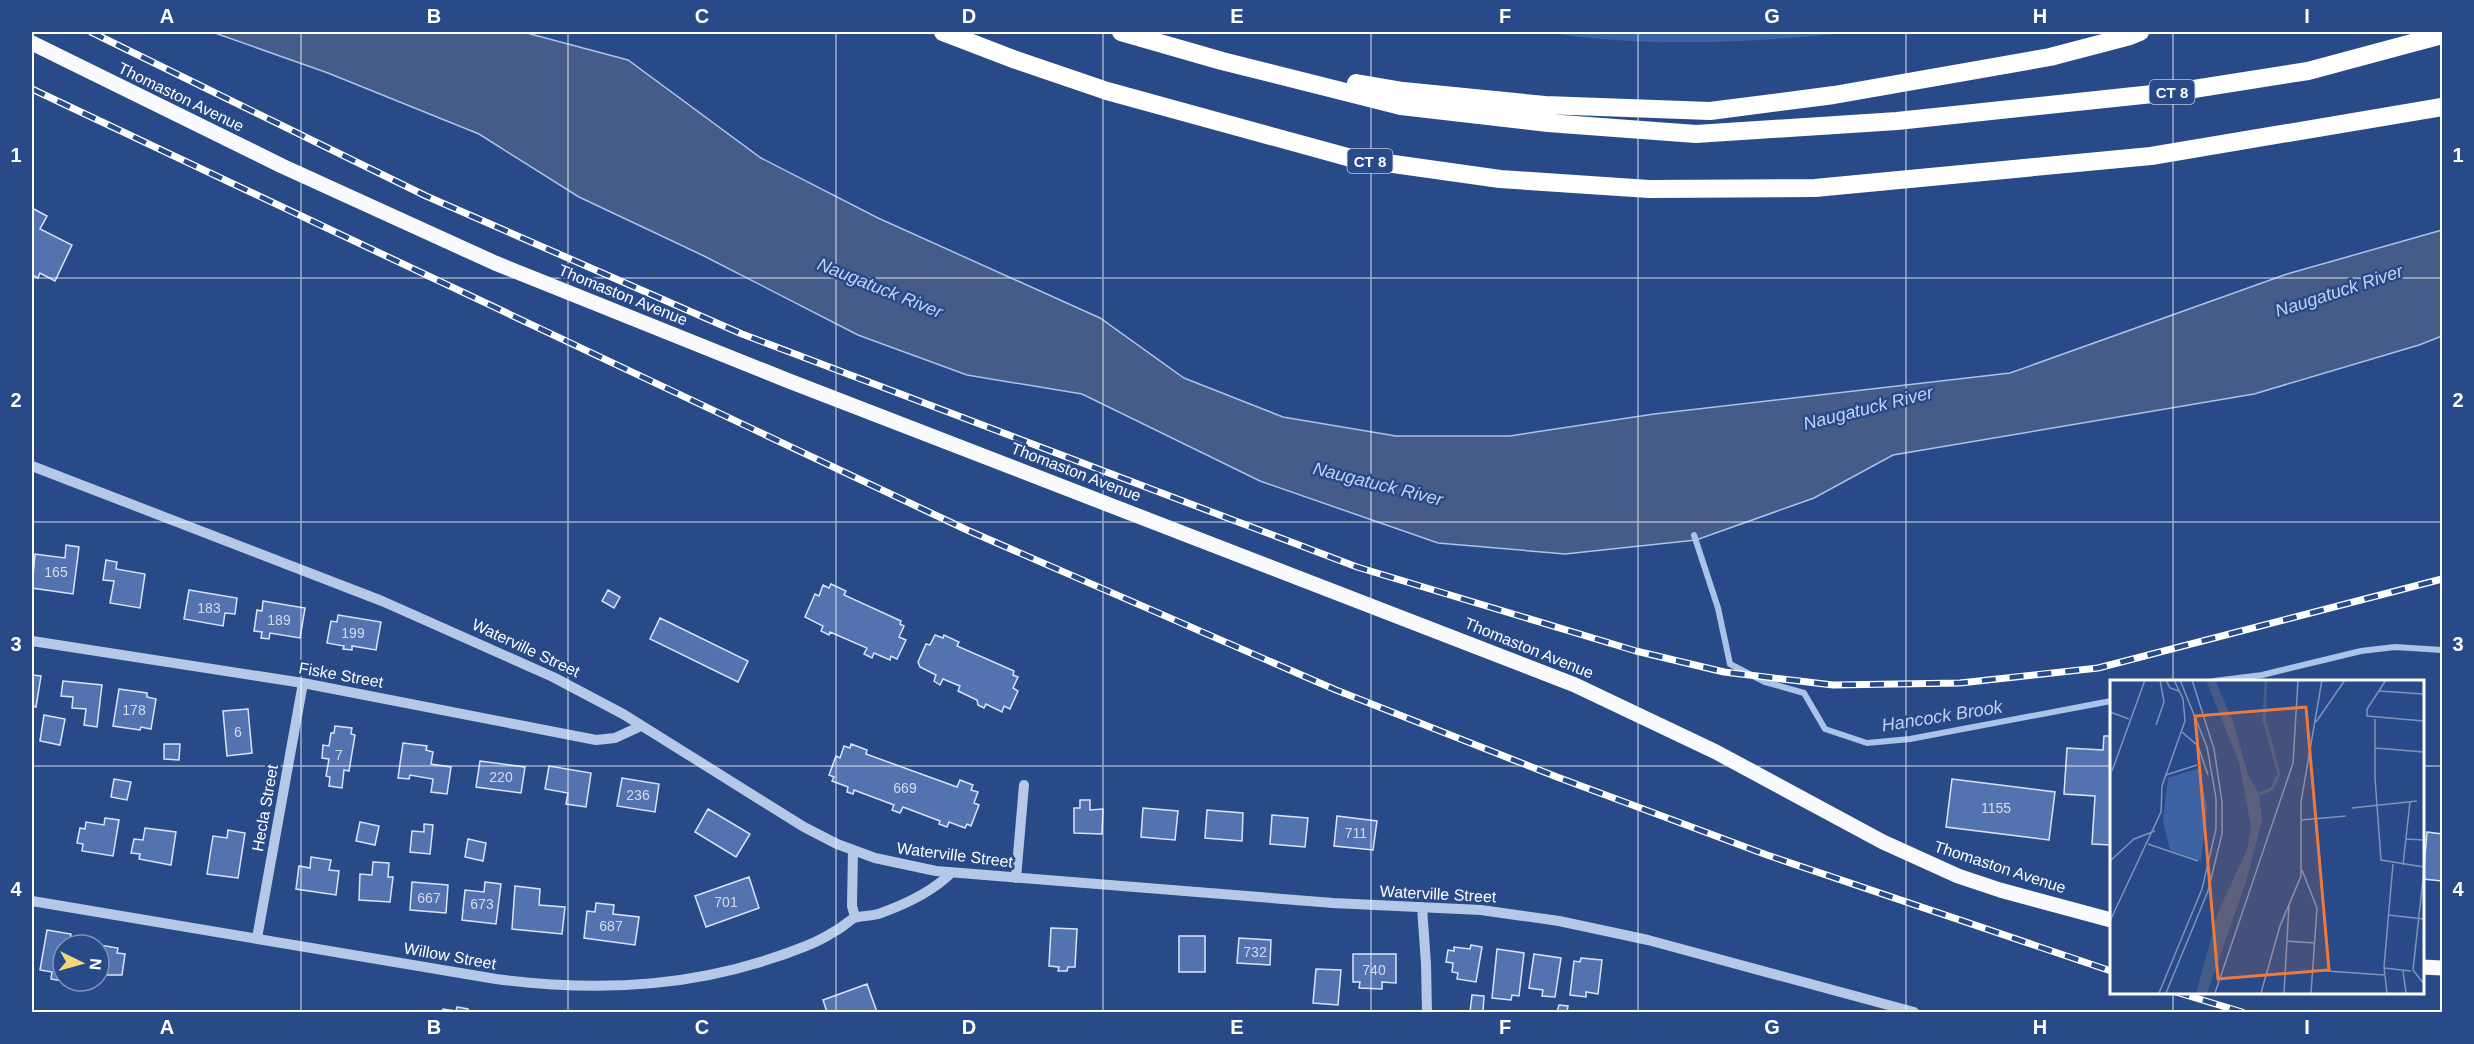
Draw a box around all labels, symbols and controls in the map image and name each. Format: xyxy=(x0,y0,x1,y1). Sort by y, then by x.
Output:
text: A xyxy=(160,5,174,27)
text: B xyxy=(427,5,441,27)
text: C xyxy=(695,5,709,27)
text: D xyxy=(962,5,976,27)
text: E xyxy=(1230,5,1244,27)
text: F xyxy=(1499,5,1511,27)
text: G xyxy=(1764,5,1780,27)
text: H xyxy=(2033,5,2047,27)
text: I xyxy=(2304,5,2310,27)
street label: Thomaston Avenue xyxy=(115,59,247,135)
road number: CT 8 xyxy=(2150,80,2194,104)
text: 1 xyxy=(10,144,22,166)
text: 1 xyxy=(2452,144,2464,166)
road number: CT 8 xyxy=(1348,149,1392,173)
water label: Naugatuck River xyxy=(815,254,946,323)
street label: Thomaston Avenue xyxy=(556,261,690,329)
water label: Naugatuck River xyxy=(2273,261,2406,321)
water label: Naugatuck River xyxy=(1801,382,1936,434)
text: 2 xyxy=(10,389,22,411)
text: 2 xyxy=(2452,389,2464,411)
street label: Thomaston Avenue xyxy=(1009,439,1143,505)
water label: Naugatuck River xyxy=(1311,458,1446,510)
house number: 165 xyxy=(44,564,68,580)
house number: 183 xyxy=(197,600,221,616)
house number: 189 xyxy=(267,612,291,628)
street label: Thomaston Avenue xyxy=(1462,614,1596,682)
street label: Waterville Street xyxy=(469,616,583,681)
house number: 199 xyxy=(341,625,365,641)
text: 3 xyxy=(10,633,22,655)
text: 3 xyxy=(2452,633,2464,655)
street label: Fiske Street xyxy=(297,659,385,691)
inset map xyxy=(2110,680,2423,993)
water label: Hancock Brook xyxy=(1880,696,2005,735)
house number: 178 xyxy=(122,702,146,718)
house number: 6 xyxy=(234,724,242,740)
house number: 7 xyxy=(335,747,343,763)
street label: Hecla Street xyxy=(249,763,281,853)
house number: 220 xyxy=(489,769,513,785)
house number: 669 xyxy=(893,780,917,796)
house number: 236 xyxy=(626,787,650,803)
house number: 1155 xyxy=(1981,800,2011,816)
house number: 711 xyxy=(1345,825,1367,841)
street label: Thomaston Avenue xyxy=(1932,838,2068,896)
street label: Waterville Street xyxy=(896,839,1015,871)
text: 4 xyxy=(10,878,22,900)
text: 4 xyxy=(2452,878,2464,900)
street label: Waterville Street xyxy=(1379,882,1497,906)
house number: 667 xyxy=(417,890,441,906)
house number: 701 xyxy=(714,894,738,910)
house number: 673 xyxy=(470,896,494,912)
house number: 687 xyxy=(599,918,623,934)
north arrow xyxy=(51,933,111,993)
street label: Willow Street xyxy=(403,940,498,973)
house number: 732 xyxy=(1243,944,1267,960)
text: N xyxy=(86,958,104,971)
house number: 740 xyxy=(1362,962,1386,978)
text: A xyxy=(160,1016,174,1038)
text: B xyxy=(427,1016,441,1038)
text: C xyxy=(695,1016,709,1038)
text: D xyxy=(962,1016,976,1038)
text: E xyxy=(1230,1016,1244,1038)
text: F xyxy=(1499,1016,1511,1038)
text: G xyxy=(1764,1016,1780,1038)
text: H xyxy=(2033,1016,2047,1038)
text: I xyxy=(2304,1016,2310,1038)

